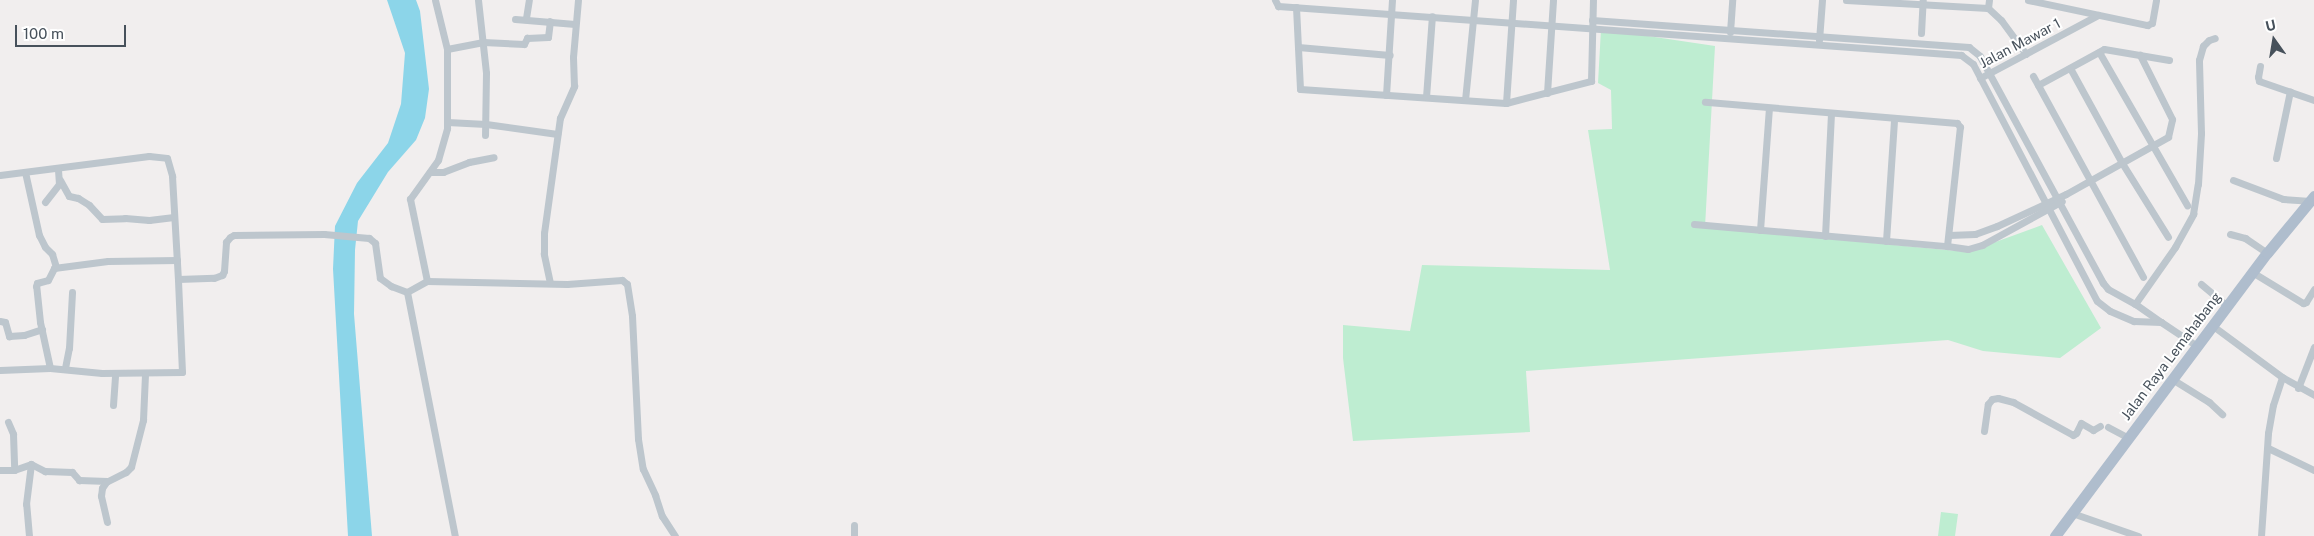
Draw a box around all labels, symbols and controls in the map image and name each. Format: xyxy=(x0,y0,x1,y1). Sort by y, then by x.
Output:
scale bar xyxy=(18,15,129,47)
street label: Jalan Mawar 1 xyxy=(1977,15,2063,71)
north arrow xyxy=(2249,15,2299,65)
text: U xyxy=(2264,16,2277,34)
text: 100 m xyxy=(23,25,64,42)
street label: Jalan Raya Lemahabang xyxy=(2117,289,2225,423)

